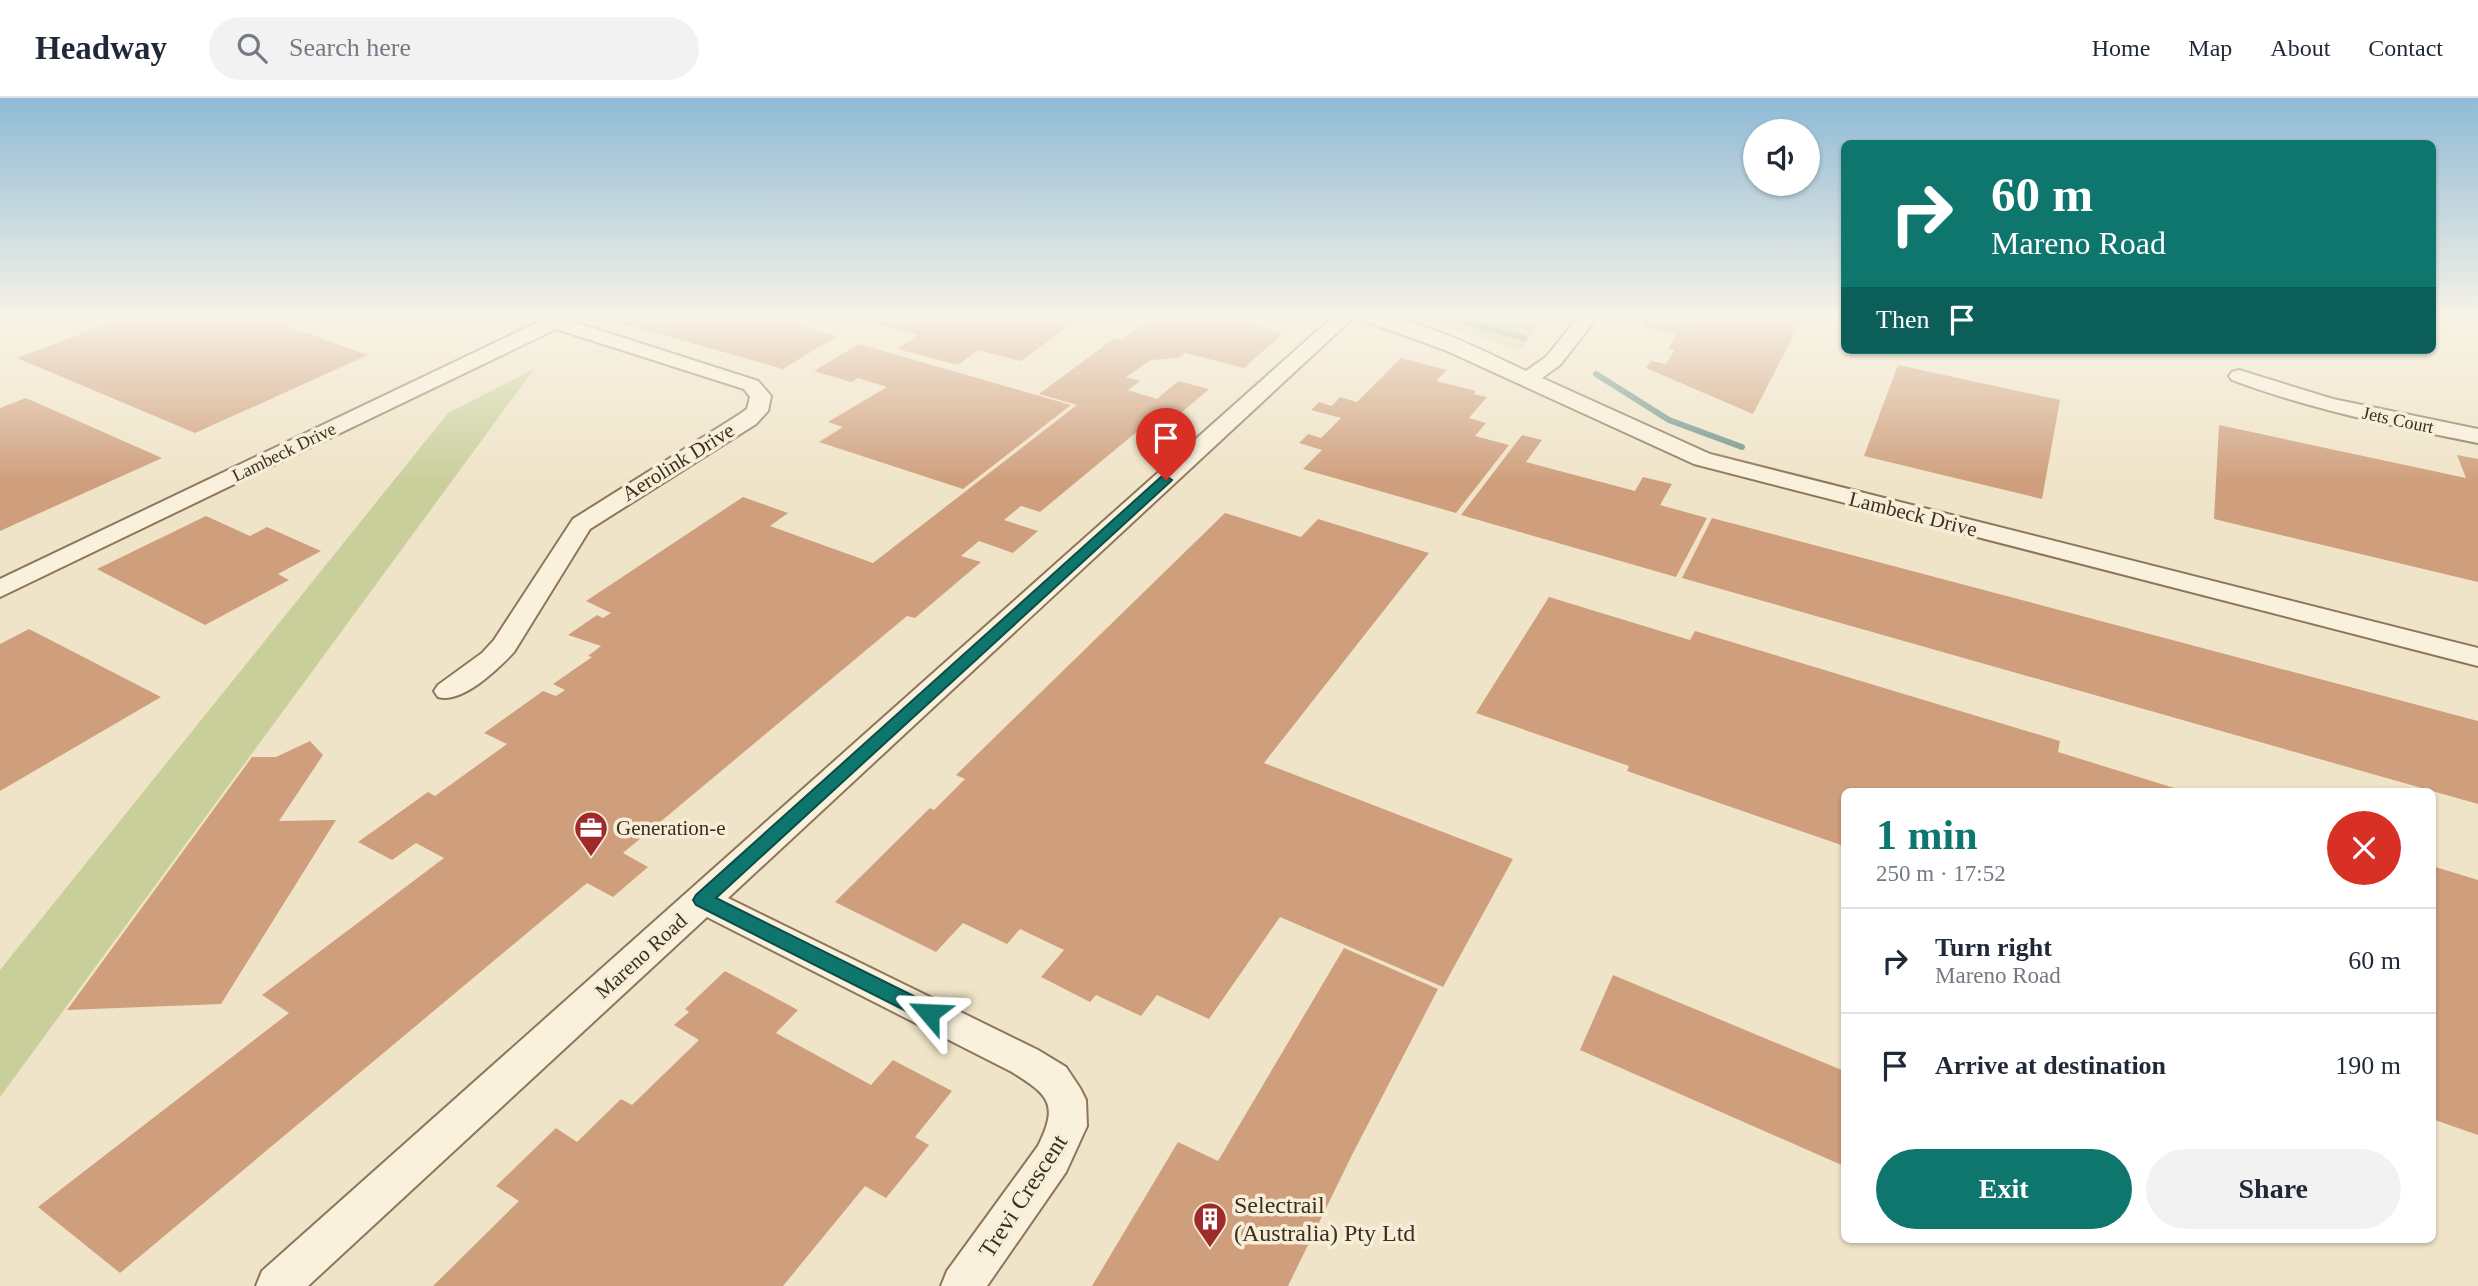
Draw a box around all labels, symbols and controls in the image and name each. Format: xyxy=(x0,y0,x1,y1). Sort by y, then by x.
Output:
search box xyxy=(209,17,699,80)
icon: search xyxy=(233,29,271,67)
text: Headway xyxy=(35,30,167,66)
text: Search here xyxy=(289,33,411,62)
text: Home xyxy=(2092,35,2150,61)
text: Map xyxy=(2188,35,2232,61)
text: About xyxy=(2270,35,2330,61)
text: Contact xyxy=(2368,35,2443,61)
map controls xyxy=(1743,119,1820,196)
button: sound xyxy=(1743,119,1820,196)
text: 60 m xyxy=(1991,167,2093,222)
icon: right xyxy=(1876,168,1967,259)
text: Mareno Road xyxy=(1991,225,2166,261)
icon: arrive xyxy=(1943,301,1981,339)
text: Then xyxy=(1876,305,1929,334)
street label: Jets Court xyxy=(2360,403,2436,437)
pin xyxy=(1136,408,1196,480)
street label: Lambeck Drive xyxy=(229,418,339,486)
street label: Aerolink Drive xyxy=(617,418,739,506)
icon: arrive xyxy=(1147,419,1185,457)
street label: Lambeck Drive xyxy=(1846,486,1980,542)
office icon: Generation-e xyxy=(572,809,610,858)
button: close xyxy=(2327,811,2401,885)
text: 1 min xyxy=(1876,812,1978,858)
place label: Generation-e xyxy=(616,816,726,840)
text: 250 m · 17:52 xyxy=(1876,861,2006,886)
street label: Mareno Road xyxy=(590,908,692,1003)
text: Turn right xyxy=(1935,933,2052,962)
icon: right xyxy=(1876,942,1914,980)
text: 60 m xyxy=(2348,946,2401,975)
text: Mareno Road xyxy=(1935,963,2061,988)
position arrow xyxy=(892,976,966,1050)
icon: arrive xyxy=(1876,1047,1914,1085)
text: Arrive at destination xyxy=(1935,1051,2166,1080)
text: 190 m xyxy=(2335,1051,2401,1080)
street label: Trevi Crescent xyxy=(974,1129,1073,1262)
button: Exit xyxy=(1876,1149,2132,1229)
button: Share xyxy=(2146,1149,2401,1229)
place label: Selectrail (Australia) Pty Ltd xyxy=(1234,1192,1415,1246)
building icon: Selectrail (Australia) Pty Ltd xyxy=(1191,1200,1229,1249)

